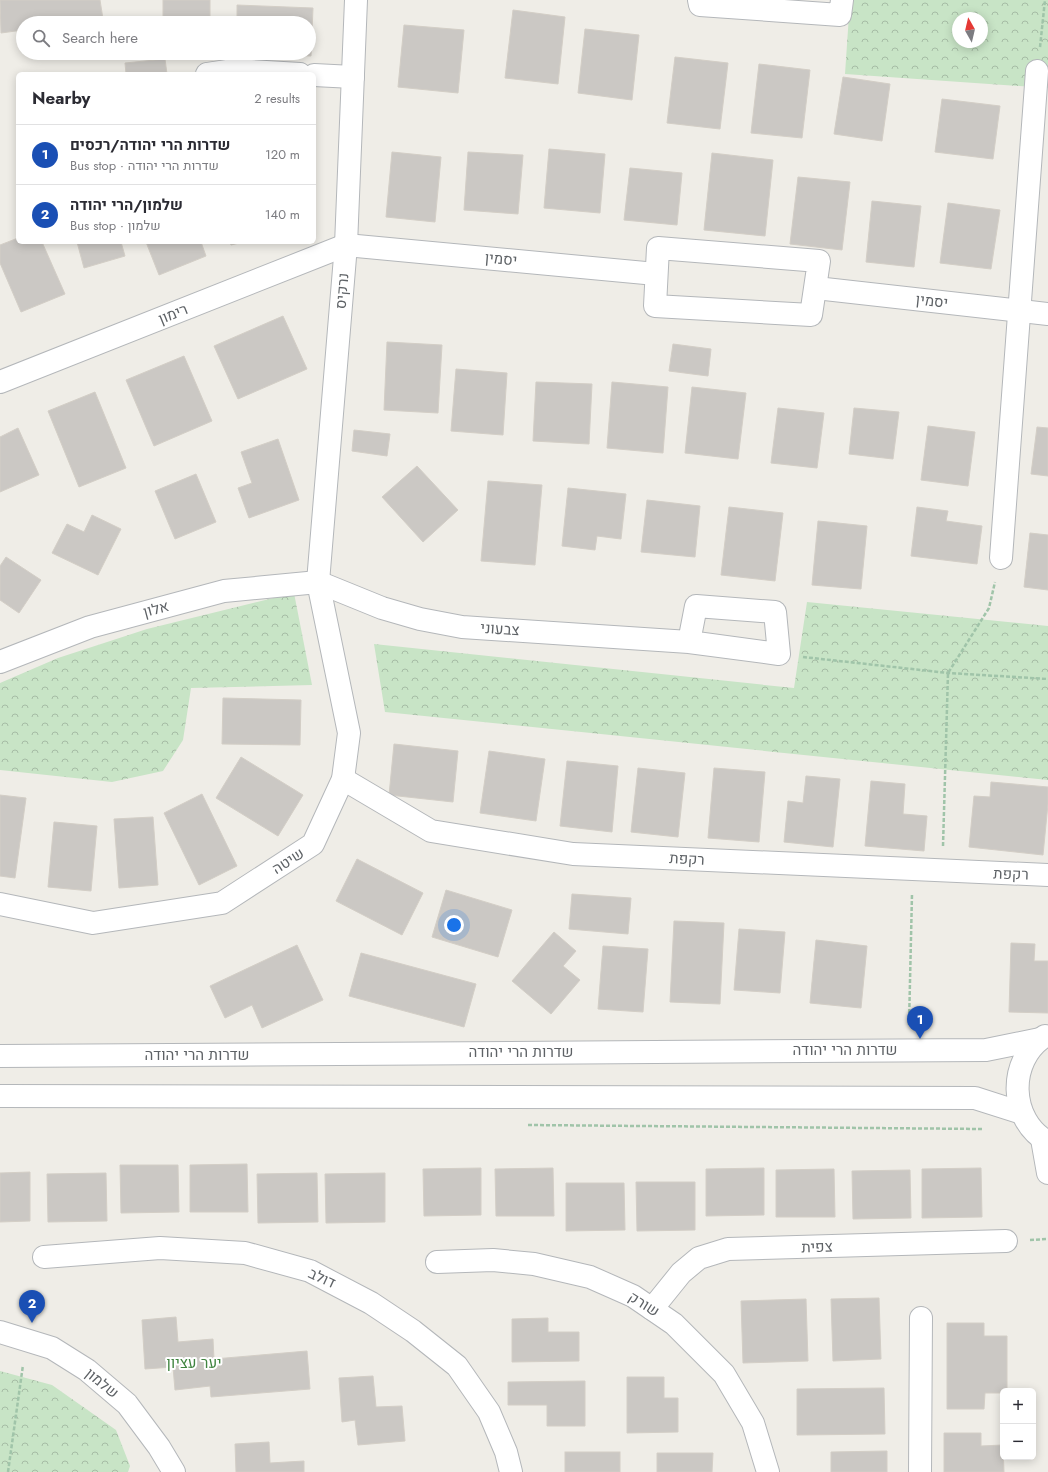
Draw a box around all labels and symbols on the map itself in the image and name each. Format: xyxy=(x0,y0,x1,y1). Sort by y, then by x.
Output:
north arrow xyxy=(952,12,988,48)
street label: יסמין xyxy=(484,247,518,271)
street label: נרקיס xyxy=(329,272,355,310)
street label: יסמין xyxy=(915,288,949,314)
street label: רימון xyxy=(155,298,191,330)
street label: אלון xyxy=(141,595,171,623)
street label: צבעוני xyxy=(480,617,520,641)
street label: שיטה xyxy=(268,842,308,880)
street label: רקפת xyxy=(669,847,705,871)
street label: רקפת xyxy=(993,862,1029,886)
your location xyxy=(444,915,464,935)
pin: 1 xyxy=(907,1006,933,1039)
street label: שדרות הרי יהודה xyxy=(793,1039,897,1061)
street label: שדרות הרי יהודה xyxy=(469,1041,573,1063)
street label: שדרות הרי יהודה xyxy=(145,1044,249,1066)
street label: צפית xyxy=(801,1235,833,1259)
street label: דולב xyxy=(305,1262,339,1294)
street label: שורק xyxy=(624,1286,664,1322)
pin: 2 xyxy=(19,1290,45,1323)
park label: יער עציון xyxy=(166,1352,222,1374)
street label: שלמון xyxy=(80,1363,124,1403)

